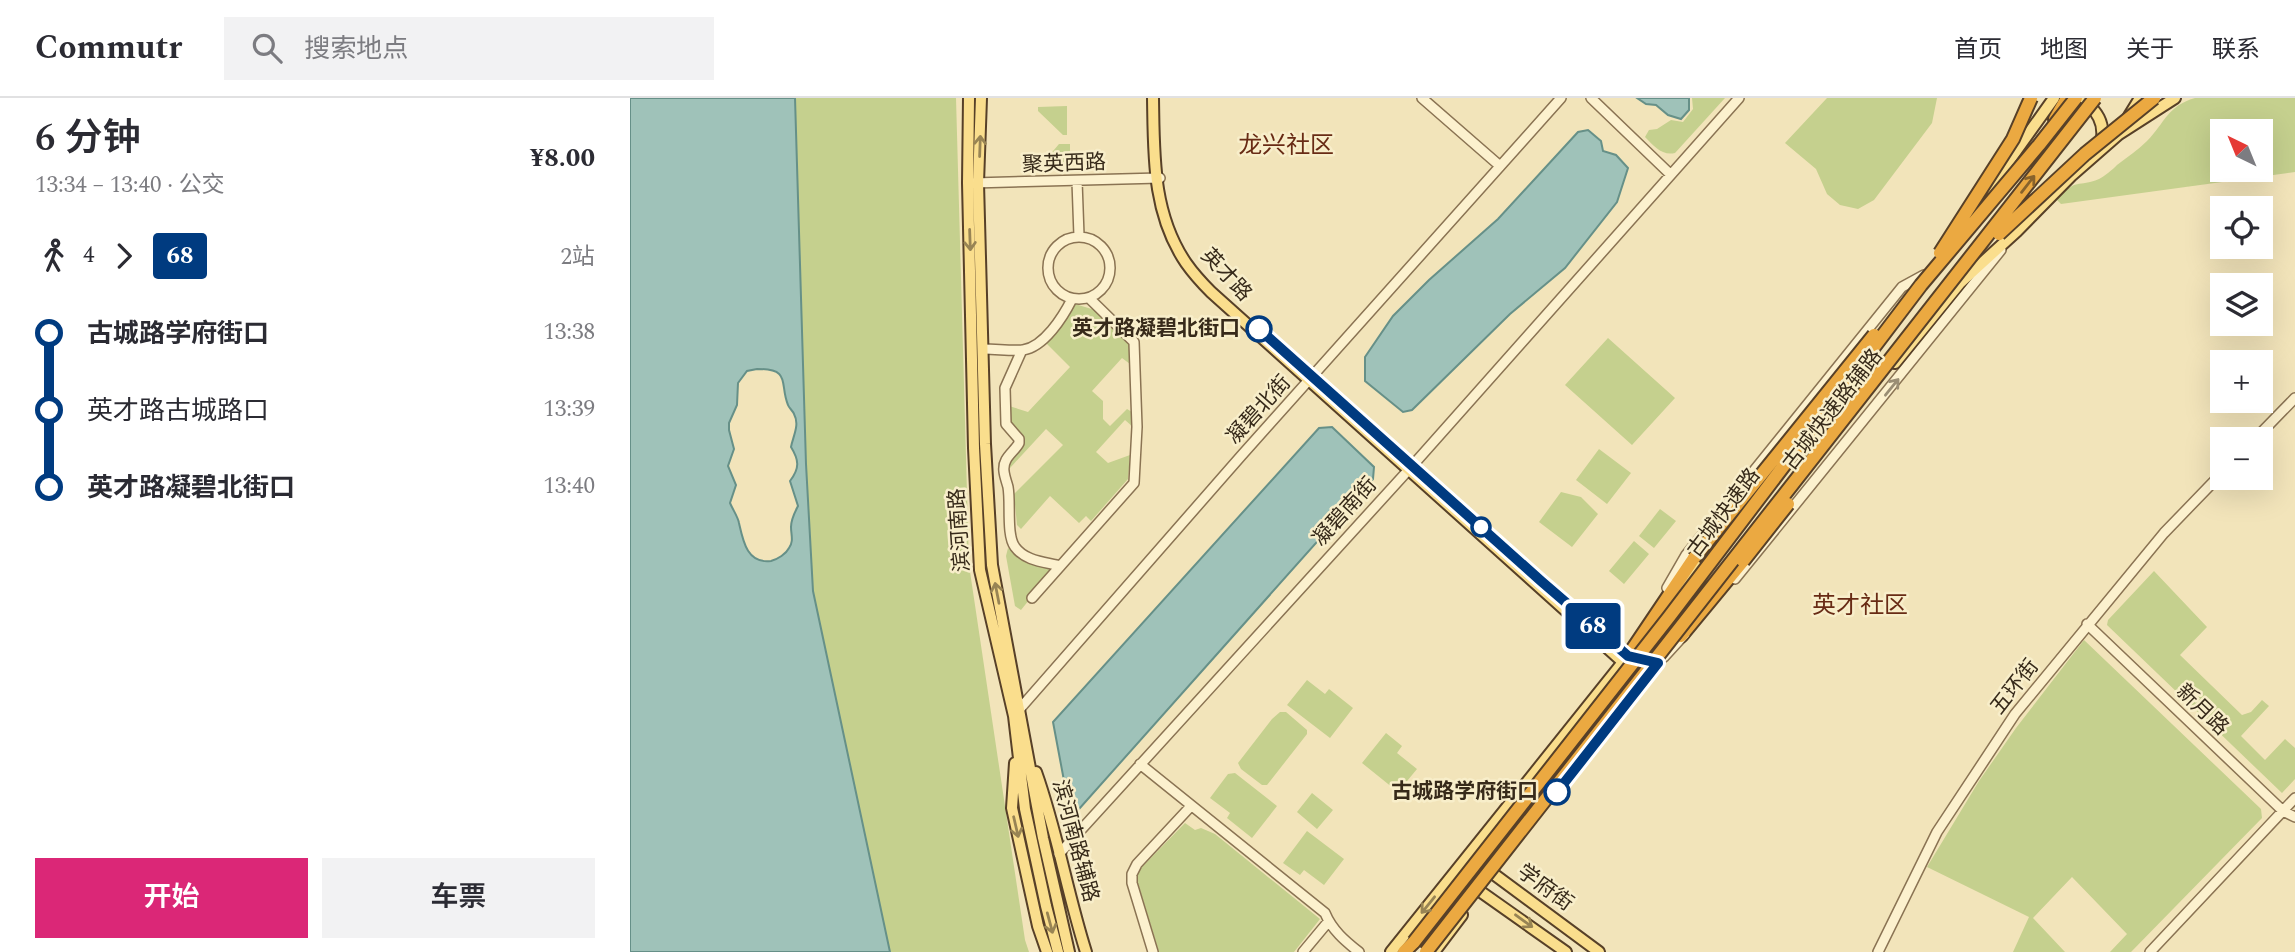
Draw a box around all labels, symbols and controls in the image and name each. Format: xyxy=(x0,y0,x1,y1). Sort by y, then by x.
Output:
search box xyxy=(224,17,714,80)
text: Commutr xyxy=(35,23,182,73)
icon: search xyxy=(248,29,286,67)
text: 搜索地点 xyxy=(304,29,408,69)
text: 首页 xyxy=(1954,32,2002,68)
text: 地图 xyxy=(2040,32,2088,68)
text: 关于 xyxy=(2126,32,2174,68)
text: 联系 xyxy=(2212,32,2260,68)
text: 6 分钟 xyxy=(35,110,141,168)
north arrow xyxy=(2210,119,2273,182)
map controls xyxy=(2210,119,2273,490)
district label: 龙兴社区 xyxy=(1238,128,1334,164)
one-way arrow xyxy=(973,134,986,157)
text: ¥8.00 xyxy=(530,138,595,178)
street label: 聚英西路 xyxy=(1021,147,1107,181)
text: 13:34 – 13:40 · 公交 xyxy=(35,168,225,203)
one-way arrow xyxy=(2021,176,2036,194)
button: locate xyxy=(2210,196,2273,259)
one-way arrow xyxy=(963,228,976,251)
icon: walk xyxy=(35,237,73,275)
icon: forward xyxy=(105,237,143,275)
text: 4 xyxy=(83,238,95,273)
text: 68 xyxy=(167,238,193,274)
text: 2站 xyxy=(561,240,595,275)
street label: 英才路 xyxy=(1193,241,1259,309)
button: layers xyxy=(2210,273,2273,336)
place label: 英才路凝碧北街口 xyxy=(1072,313,1240,345)
text: 古城路学府街口 xyxy=(87,314,269,354)
text: 13:38 xyxy=(543,315,595,350)
marker: 英才路凝碧北街口 xyxy=(1246,316,1272,342)
street label: 古城快速路辅路 xyxy=(1775,342,1891,478)
button: + xyxy=(2210,350,2273,413)
street label: 凝碧北街 xyxy=(1219,368,1299,452)
one-way arrow xyxy=(1884,378,1899,396)
text: 英才路古城路口 xyxy=(87,391,269,431)
text: 13:39 xyxy=(543,392,595,427)
button: − xyxy=(2210,427,2273,490)
street label: 古城快速路 xyxy=(1680,461,1768,565)
text: 英才路凝碧北街口 xyxy=(87,468,295,508)
text: 13:40 xyxy=(543,469,595,504)
street label: 凝碧南街 xyxy=(1305,470,1385,554)
street label: 滨河南路 xyxy=(941,487,979,573)
unlabelled marker xyxy=(1471,517,1491,537)
one-way arrow xyxy=(990,582,1003,605)
district label: 英才社区 xyxy=(1812,588,1908,624)
line badge: 68 xyxy=(1562,603,1625,649)
text: 68 xyxy=(1580,608,1606,644)
street label: 五环街 xyxy=(1983,652,2047,722)
street label: 新月路 xyxy=(2168,677,2236,743)
street label: 滨河南路辅路 xyxy=(1043,776,1107,906)
place label: 古城路学府街口 xyxy=(1391,776,1538,808)
marker: 古城路学府街口 xyxy=(1544,779,1570,805)
one-way arrow xyxy=(1010,815,1023,838)
street label: 学府街 xyxy=(1510,857,1580,919)
button: 开始 xyxy=(35,858,308,938)
button: 车票 xyxy=(322,858,595,938)
one-way arrow xyxy=(1421,895,1436,913)
one-way arrow xyxy=(1045,912,1058,934)
one-way arrow xyxy=(1514,914,1533,929)

